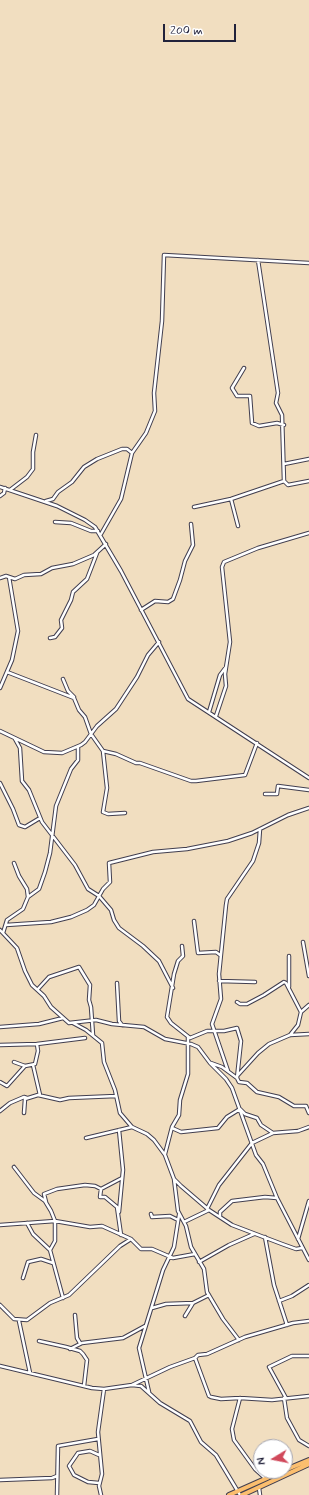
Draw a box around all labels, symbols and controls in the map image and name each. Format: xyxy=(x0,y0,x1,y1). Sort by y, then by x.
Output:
scale bar xyxy=(165,16,238,42)
text: 200 m xyxy=(170,23,203,39)
north arrow xyxy=(253,1439,293,1479)
text: N xyxy=(255,1456,270,1466)

